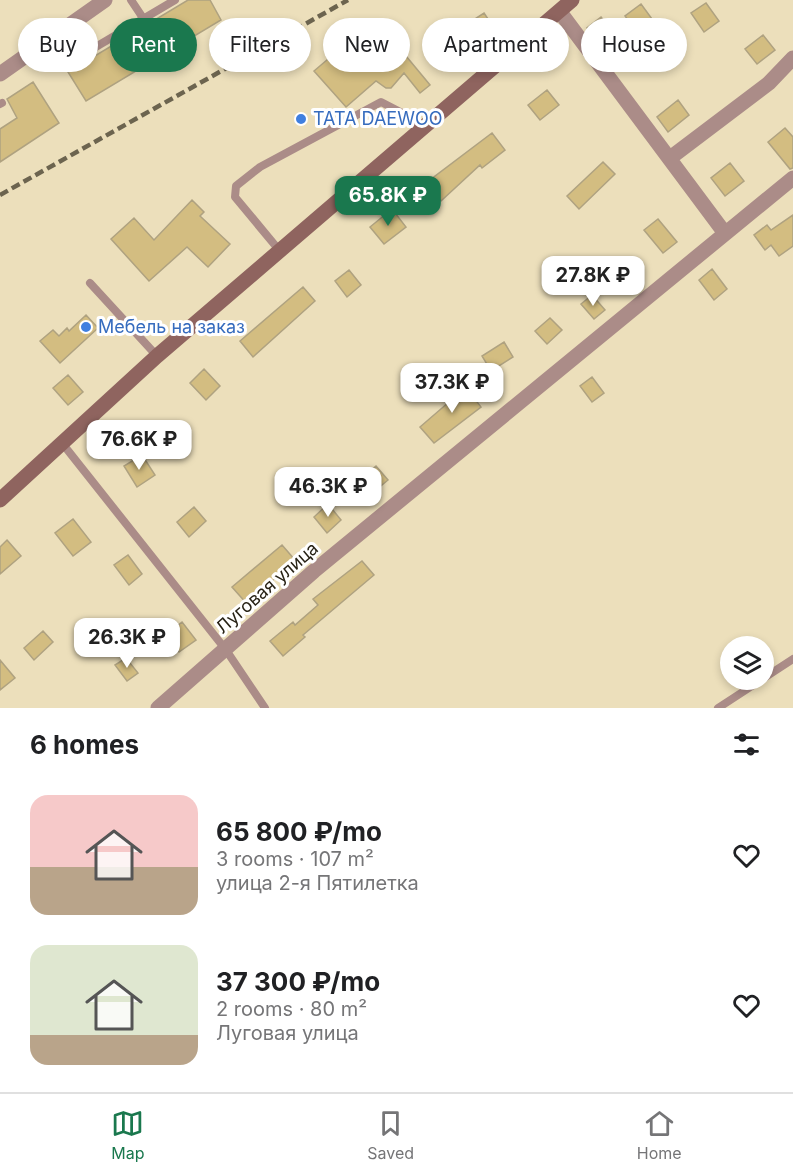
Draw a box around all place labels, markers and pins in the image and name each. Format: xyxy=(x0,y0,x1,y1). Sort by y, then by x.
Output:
place label: TATA DAEWOO xyxy=(313,108,442,129)
marker: TATA DAEWOO xyxy=(294,112,308,126)
pin: 65.8K ₽ xyxy=(333,176,443,227)
pin: 27.8K ₽ xyxy=(538,256,648,307)
place label: Мебель на заказ xyxy=(98,316,245,337)
marker: Мебель на заказ xyxy=(79,320,93,334)
pin: 37.3K ₽ xyxy=(397,363,507,414)
pin: 76.6K ₽ xyxy=(84,420,194,471)
pin: 46.3K ₽ xyxy=(273,467,383,518)
pin: 26.3K ₽ xyxy=(72,618,182,669)

